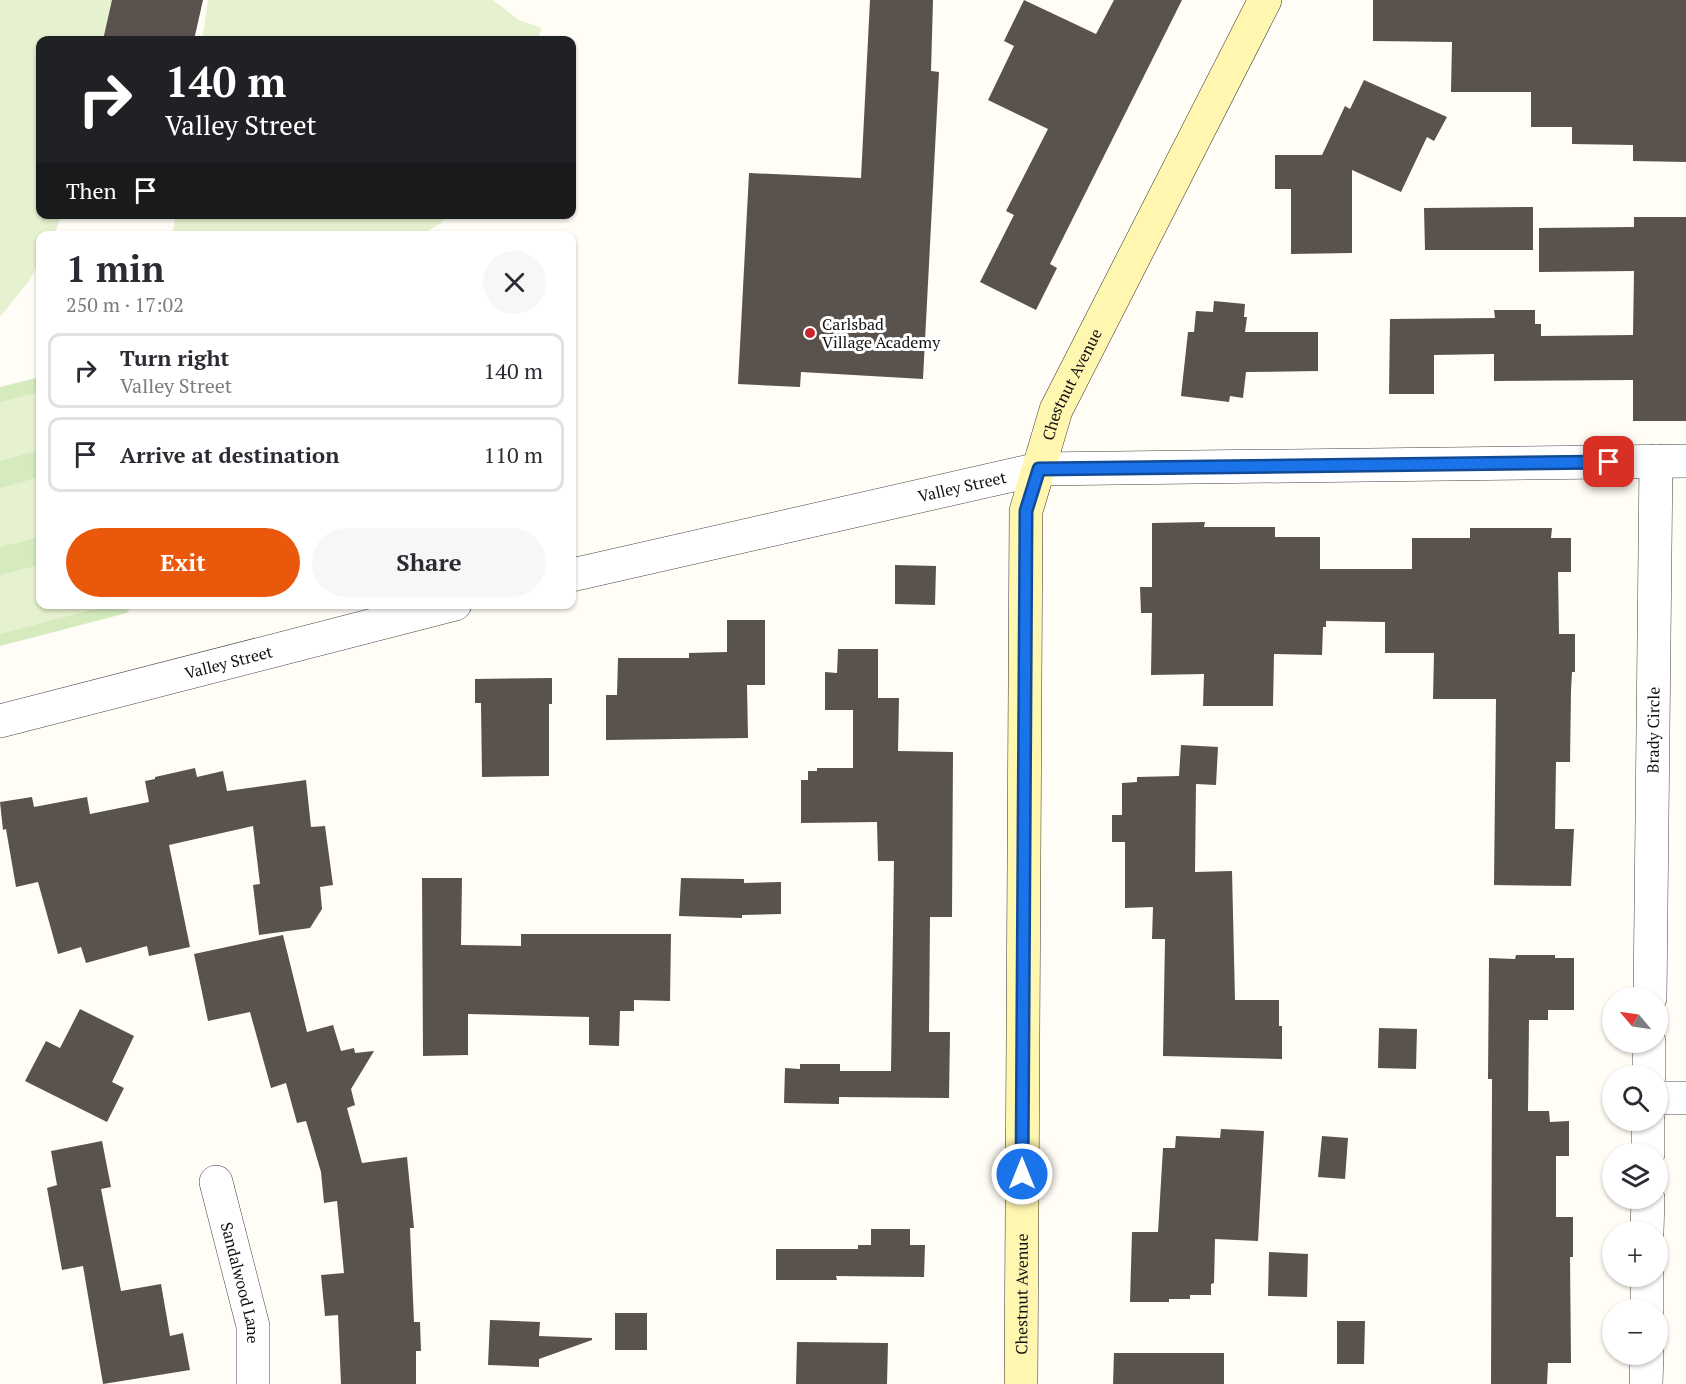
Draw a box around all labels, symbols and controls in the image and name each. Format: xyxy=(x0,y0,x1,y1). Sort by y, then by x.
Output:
text: 140 m xyxy=(165,53,286,109)
icon: right xyxy=(66,60,144,138)
text: Valley Street xyxy=(165,107,317,143)
icon: arrive xyxy=(129,174,162,207)
text: Then xyxy=(66,176,117,205)
text: 1 min xyxy=(66,245,164,292)
button: close xyxy=(483,251,546,314)
text: 250 m · 17:02 xyxy=(66,291,184,318)
place label: Carlsbad Village Academy xyxy=(822,313,941,353)
street label: Chestnut Avenue xyxy=(1037,325,1107,443)
marker: Carlsbad Village Academy xyxy=(803,326,817,340)
text: Turn right xyxy=(120,343,229,372)
icon: right xyxy=(69,354,102,387)
text: 140 m xyxy=(483,356,543,385)
text: Valley Street xyxy=(120,372,232,399)
pin xyxy=(1583,436,1634,487)
icon: arrive xyxy=(69,438,102,471)
text: Arrive at destination xyxy=(120,440,339,469)
text: 110 m xyxy=(483,440,543,469)
icon: arrive xyxy=(1592,445,1625,478)
street label: Valley Street xyxy=(916,466,1008,507)
button: Exit xyxy=(66,528,300,597)
button: Share xyxy=(312,528,546,597)
street label: Valley Street xyxy=(182,640,275,684)
street label: Brady Circle xyxy=(1642,687,1664,773)
north arrow xyxy=(1602,987,1668,1053)
map controls xyxy=(1602,987,1668,1365)
button: search xyxy=(1602,1065,1668,1131)
position arrow xyxy=(990,1142,1054,1206)
button: layers xyxy=(1602,1143,1668,1209)
street label: Sandalwood Lane xyxy=(216,1220,264,1344)
button: + xyxy=(1602,1221,1668,1287)
street label: Chestnut Avenue xyxy=(1010,1233,1033,1355)
button: − xyxy=(1602,1299,1668,1365)

